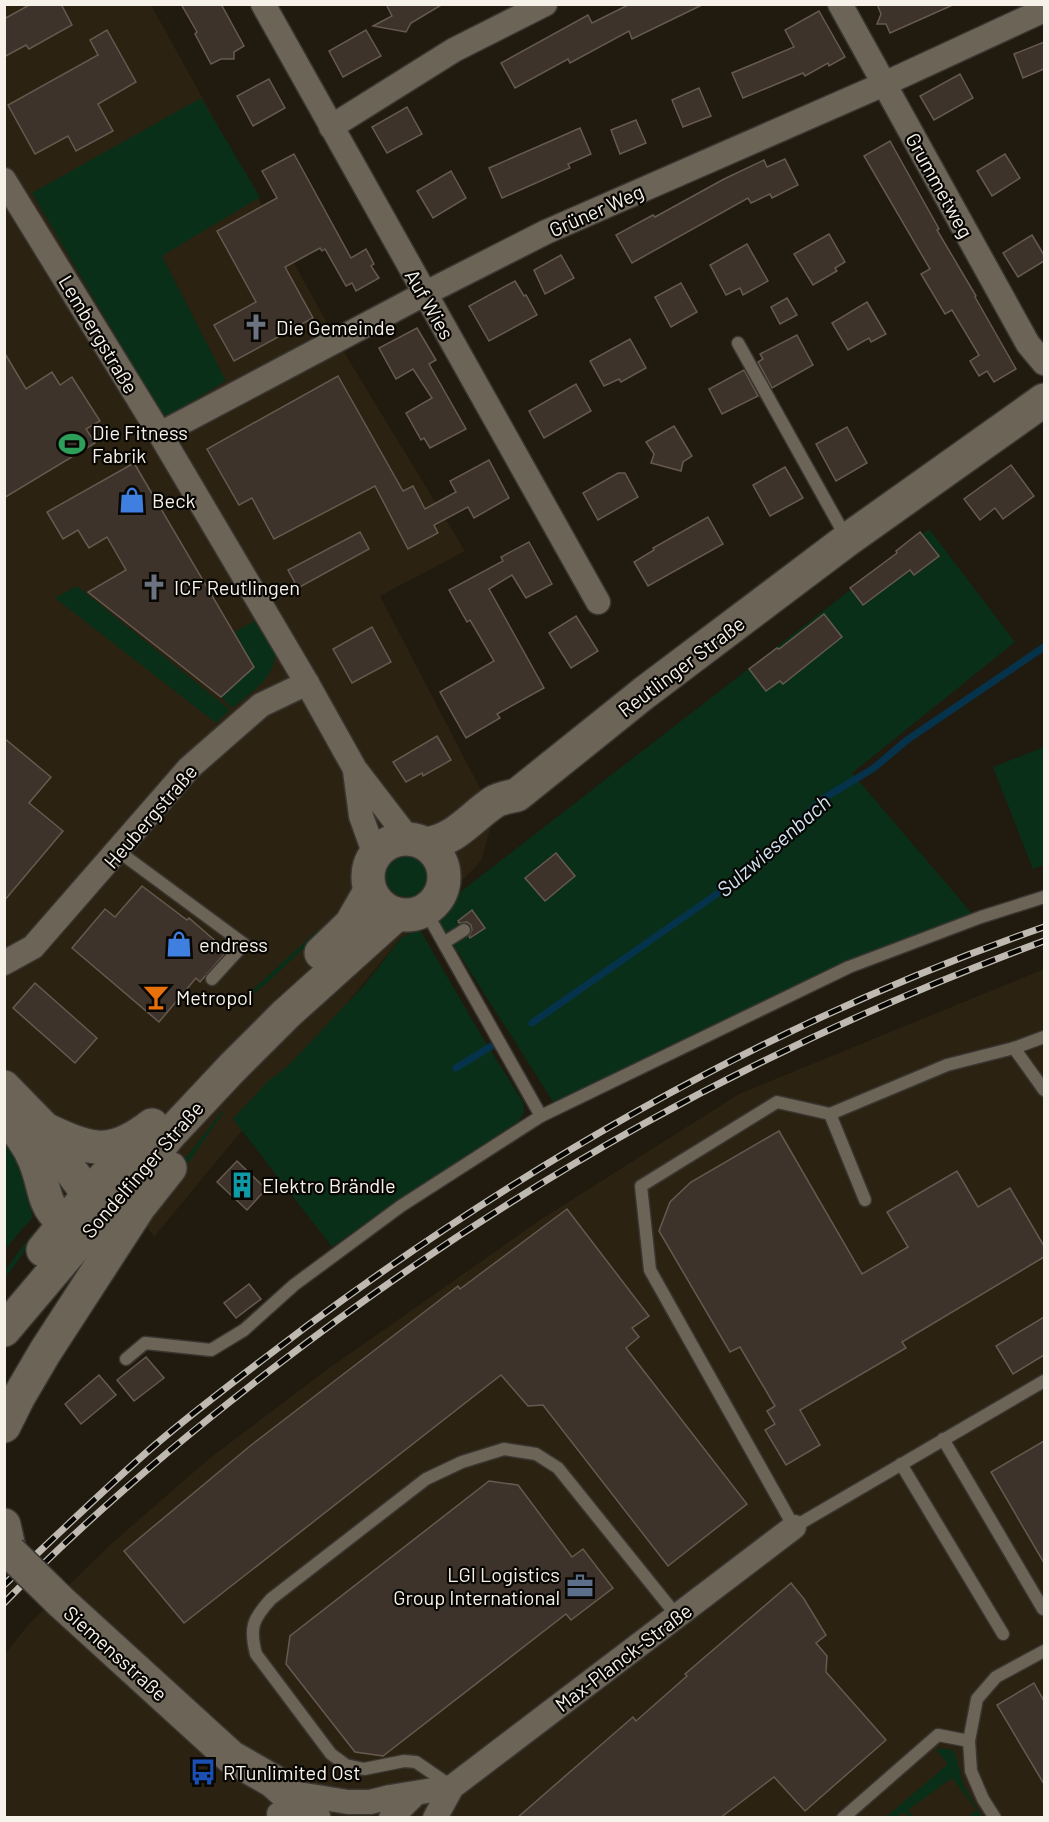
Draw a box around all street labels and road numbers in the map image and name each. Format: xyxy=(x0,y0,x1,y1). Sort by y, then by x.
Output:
street label: Grummetweg xyxy=(901,128,979,242)
street label: Grüner Weg xyxy=(545,179,647,241)
street label: Auf Wies xyxy=(400,265,460,343)
street label: Lembergstraße xyxy=(54,271,144,397)
street label: Reutlinger Straße xyxy=(613,611,749,721)
street label: Heubergstraße xyxy=(98,759,202,873)
street label: Sondelfinger Straße xyxy=(76,1096,208,1242)
street label: Max-Planck-Straße xyxy=(550,1598,696,1716)
street label: Siemensstraße xyxy=(59,1600,173,1706)

